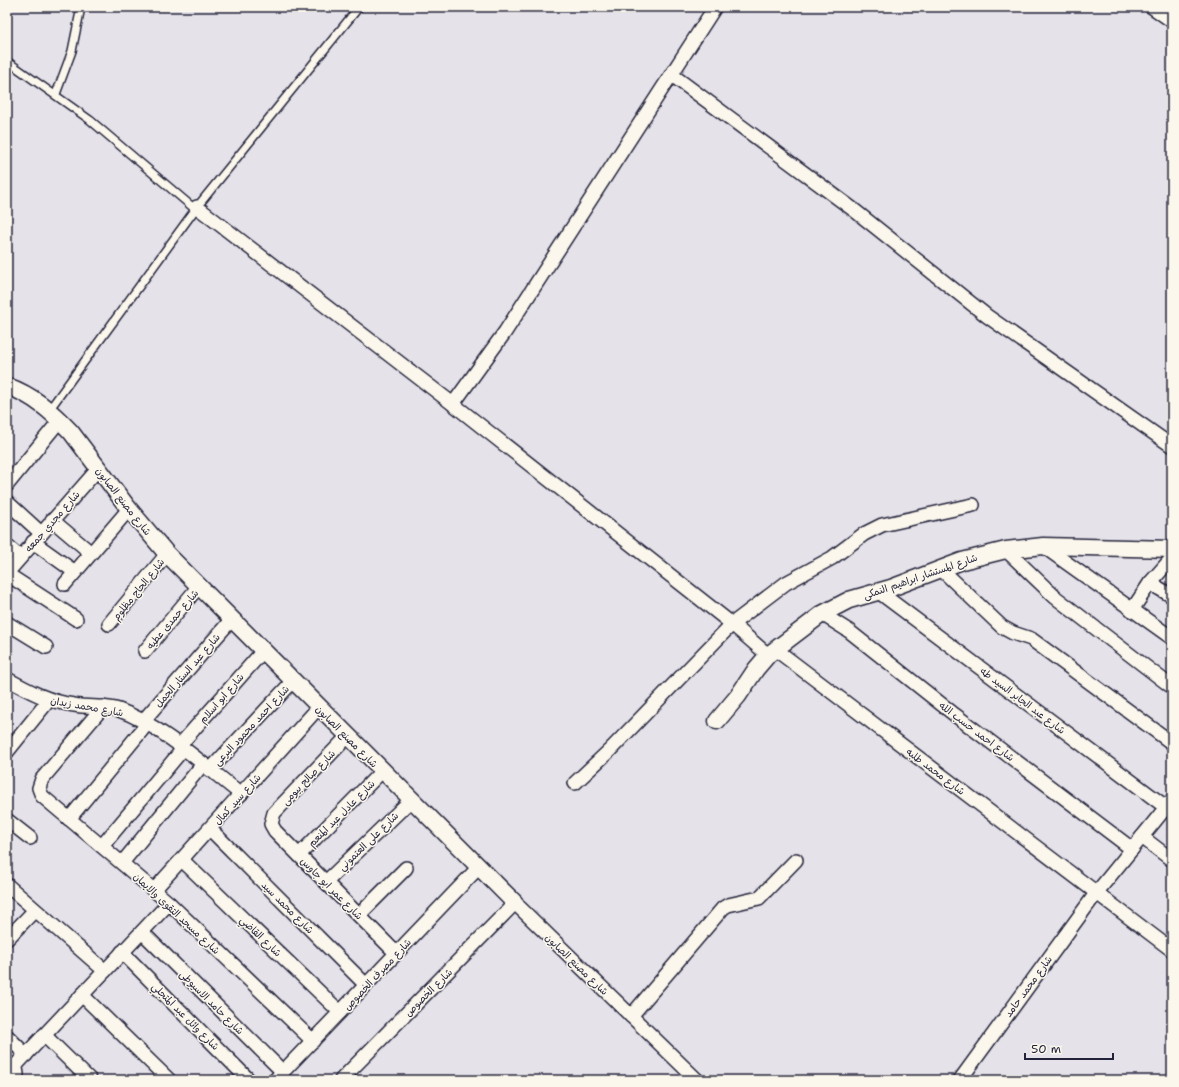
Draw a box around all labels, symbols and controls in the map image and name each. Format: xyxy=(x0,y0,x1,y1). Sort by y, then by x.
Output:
street label: شارع مصنع الصابون xyxy=(91,465,154,539)
street label: شارع مجدي جمعه xyxy=(22,488,84,556)
street label: شارع المستشار ابراهيم النمكى xyxy=(861,551,980,603)
street label: شارع الحاج مظلوم xyxy=(109,556,169,624)
street label: شارع حمدى عطيه xyxy=(144,587,202,653)
street label: شارع عبد الستار الجمل xyxy=(152,631,224,711)
street label: شارع عبد الجابر السيد طه xyxy=(977,664,1068,738)
street label: شارع ابو اسلام xyxy=(196,670,248,727)
street label: شارع احمد محمود البرعى xyxy=(211,682,293,769)
street label: شارع محمد زيدان xyxy=(49,694,125,720)
street label: شارع احمد حسب الله xyxy=(936,699,1017,765)
street label: شارع مصنع الصابون xyxy=(311,702,381,772)
street label: شارع محمد طلبه xyxy=(903,745,968,799)
street label: شارع صالح بيومى xyxy=(279,747,339,808)
street label: شارع سيد كمال xyxy=(211,771,265,828)
street label: شارع عادل عبد المنعم xyxy=(305,777,378,850)
street label: شارع على العتموني xyxy=(335,809,404,876)
street label: شارع عمر ابو جاوس xyxy=(297,854,366,923)
street label: شارع مسجد التقوى والايمان xyxy=(130,870,223,958)
street label: شارع محمد سيد xyxy=(258,878,317,937)
street label: شارع القاضي xyxy=(235,913,284,962)
street label: شارع مصنع الصابون xyxy=(541,931,611,999)
street label: شارع مصرف الخصوص xyxy=(341,936,415,1014)
street label: شارع محمد حامد xyxy=(1002,953,1056,1020)
street label: شارع الخصوص xyxy=(402,966,456,1020)
street label: شارع حامد الاسيوطى xyxy=(176,968,247,1038)
street label: شارع وائل عبد المتجلي xyxy=(147,980,222,1055)
scale bar xyxy=(1025,1035,1113,1061)
text: 50 m xyxy=(1031,1041,1061,1057)

